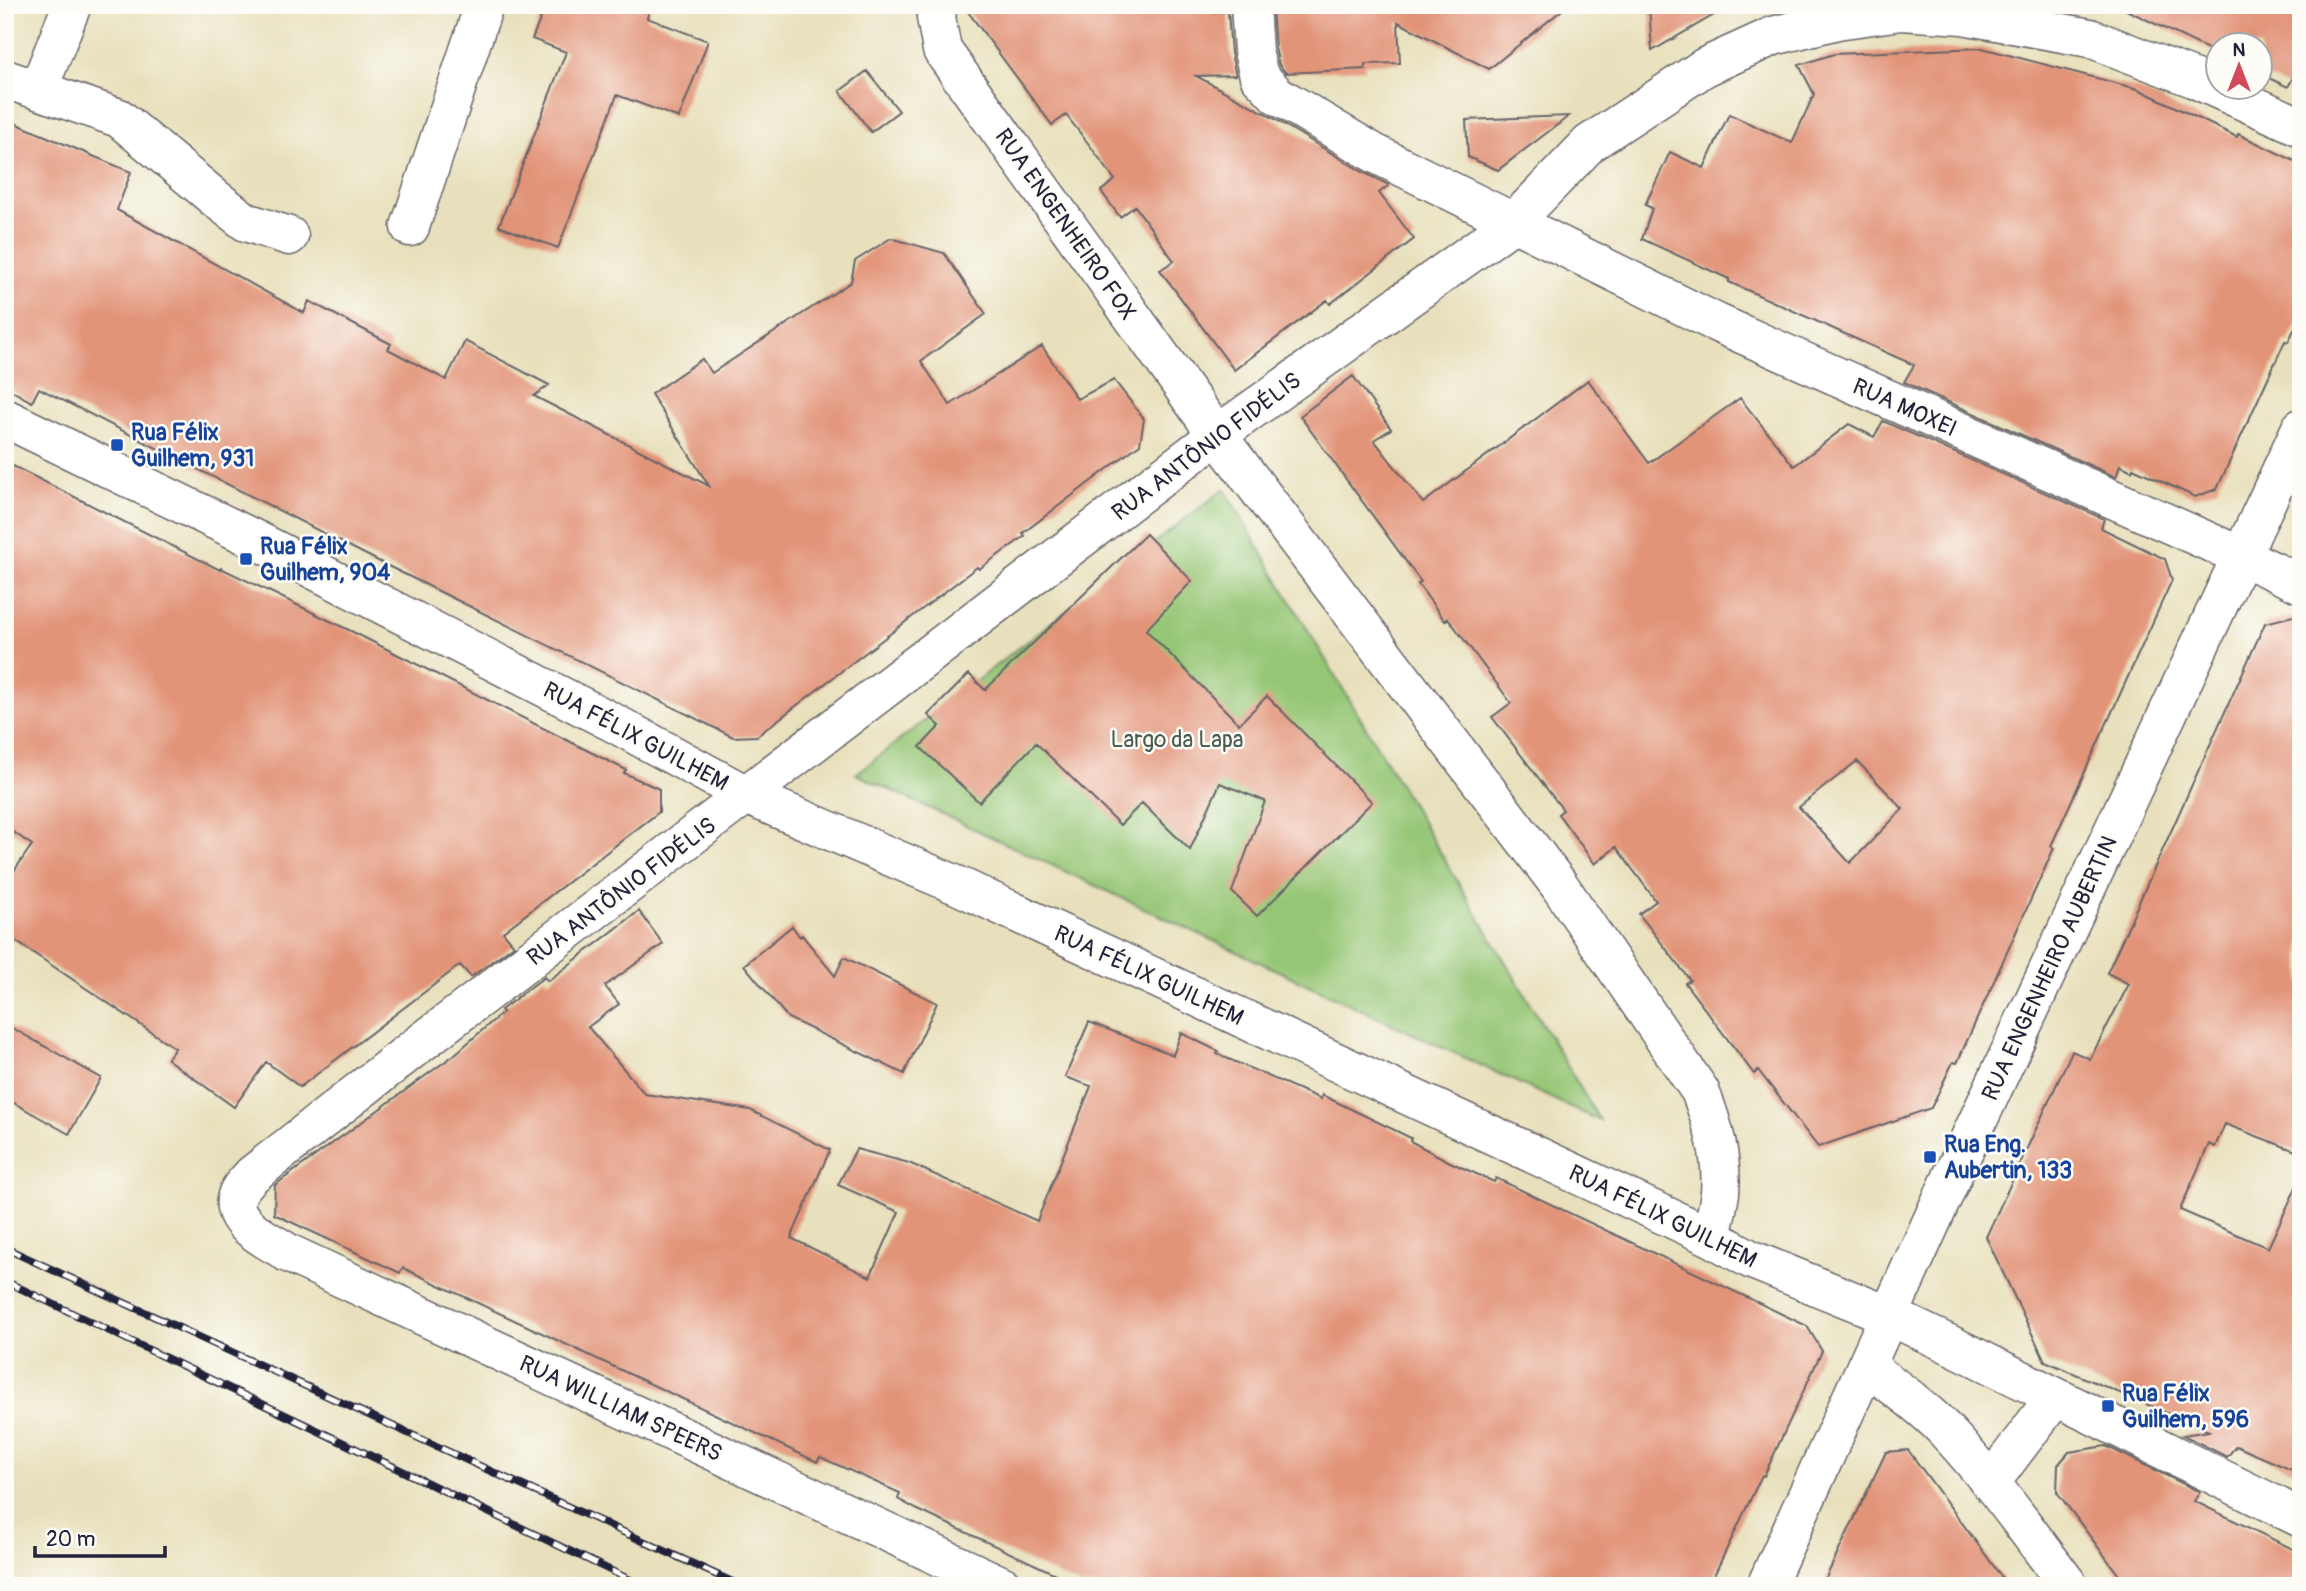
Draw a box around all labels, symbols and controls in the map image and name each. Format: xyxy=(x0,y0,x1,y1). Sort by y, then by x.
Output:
north arrow xyxy=(2204,32,2274,102)
text: N xyxy=(2233,38,2246,62)
street label: RUA ENGENHEIRO FOX xyxy=(989,123,1143,326)
street label: RUA ANTÔNIO FIDÉLIS xyxy=(1106,366,1307,527)
street label: RUA MOXEI xyxy=(1848,372,1961,443)
place label: Rua Félix Guilhem, 931 xyxy=(131,418,254,473)
marker: Rua Félix Guilhem, 931 xyxy=(109,437,125,453)
place label: Rua Félix Guilhem, 904 xyxy=(260,532,391,587)
marker: Rua Félix Guilhem, 904 xyxy=(238,551,254,567)
street label: RUA FÉLIX GUILHEM xyxy=(538,675,733,798)
park label: Largo da Lapa xyxy=(1111,725,1243,754)
street label: RUA ANTÔNIO FIDÉLIS xyxy=(521,811,722,972)
street label: RUA ENGENHEIRO AUBERTIN xyxy=(1975,831,2124,1105)
street label: RUA FÉLIX GUILHEM xyxy=(1049,919,1248,1032)
place label: Rua Eng. Aubertin, 133 xyxy=(1944,1130,2072,1185)
marker: Rua Eng. Aubertin, 133 xyxy=(1922,1149,1938,1165)
street label: RUA FÉLIX GUILHEM xyxy=(1564,1158,1762,1275)
street label: RUA WILLIAM SPEERS xyxy=(515,1349,727,1468)
place label: Rua Félix Guilhem, 596 xyxy=(2122,1379,2249,1434)
marker: Rua Félix Guilhem, 596 xyxy=(2100,1398,2116,1414)
scale bar xyxy=(35,1514,164,1558)
text: 20 m xyxy=(46,1526,95,1553)

